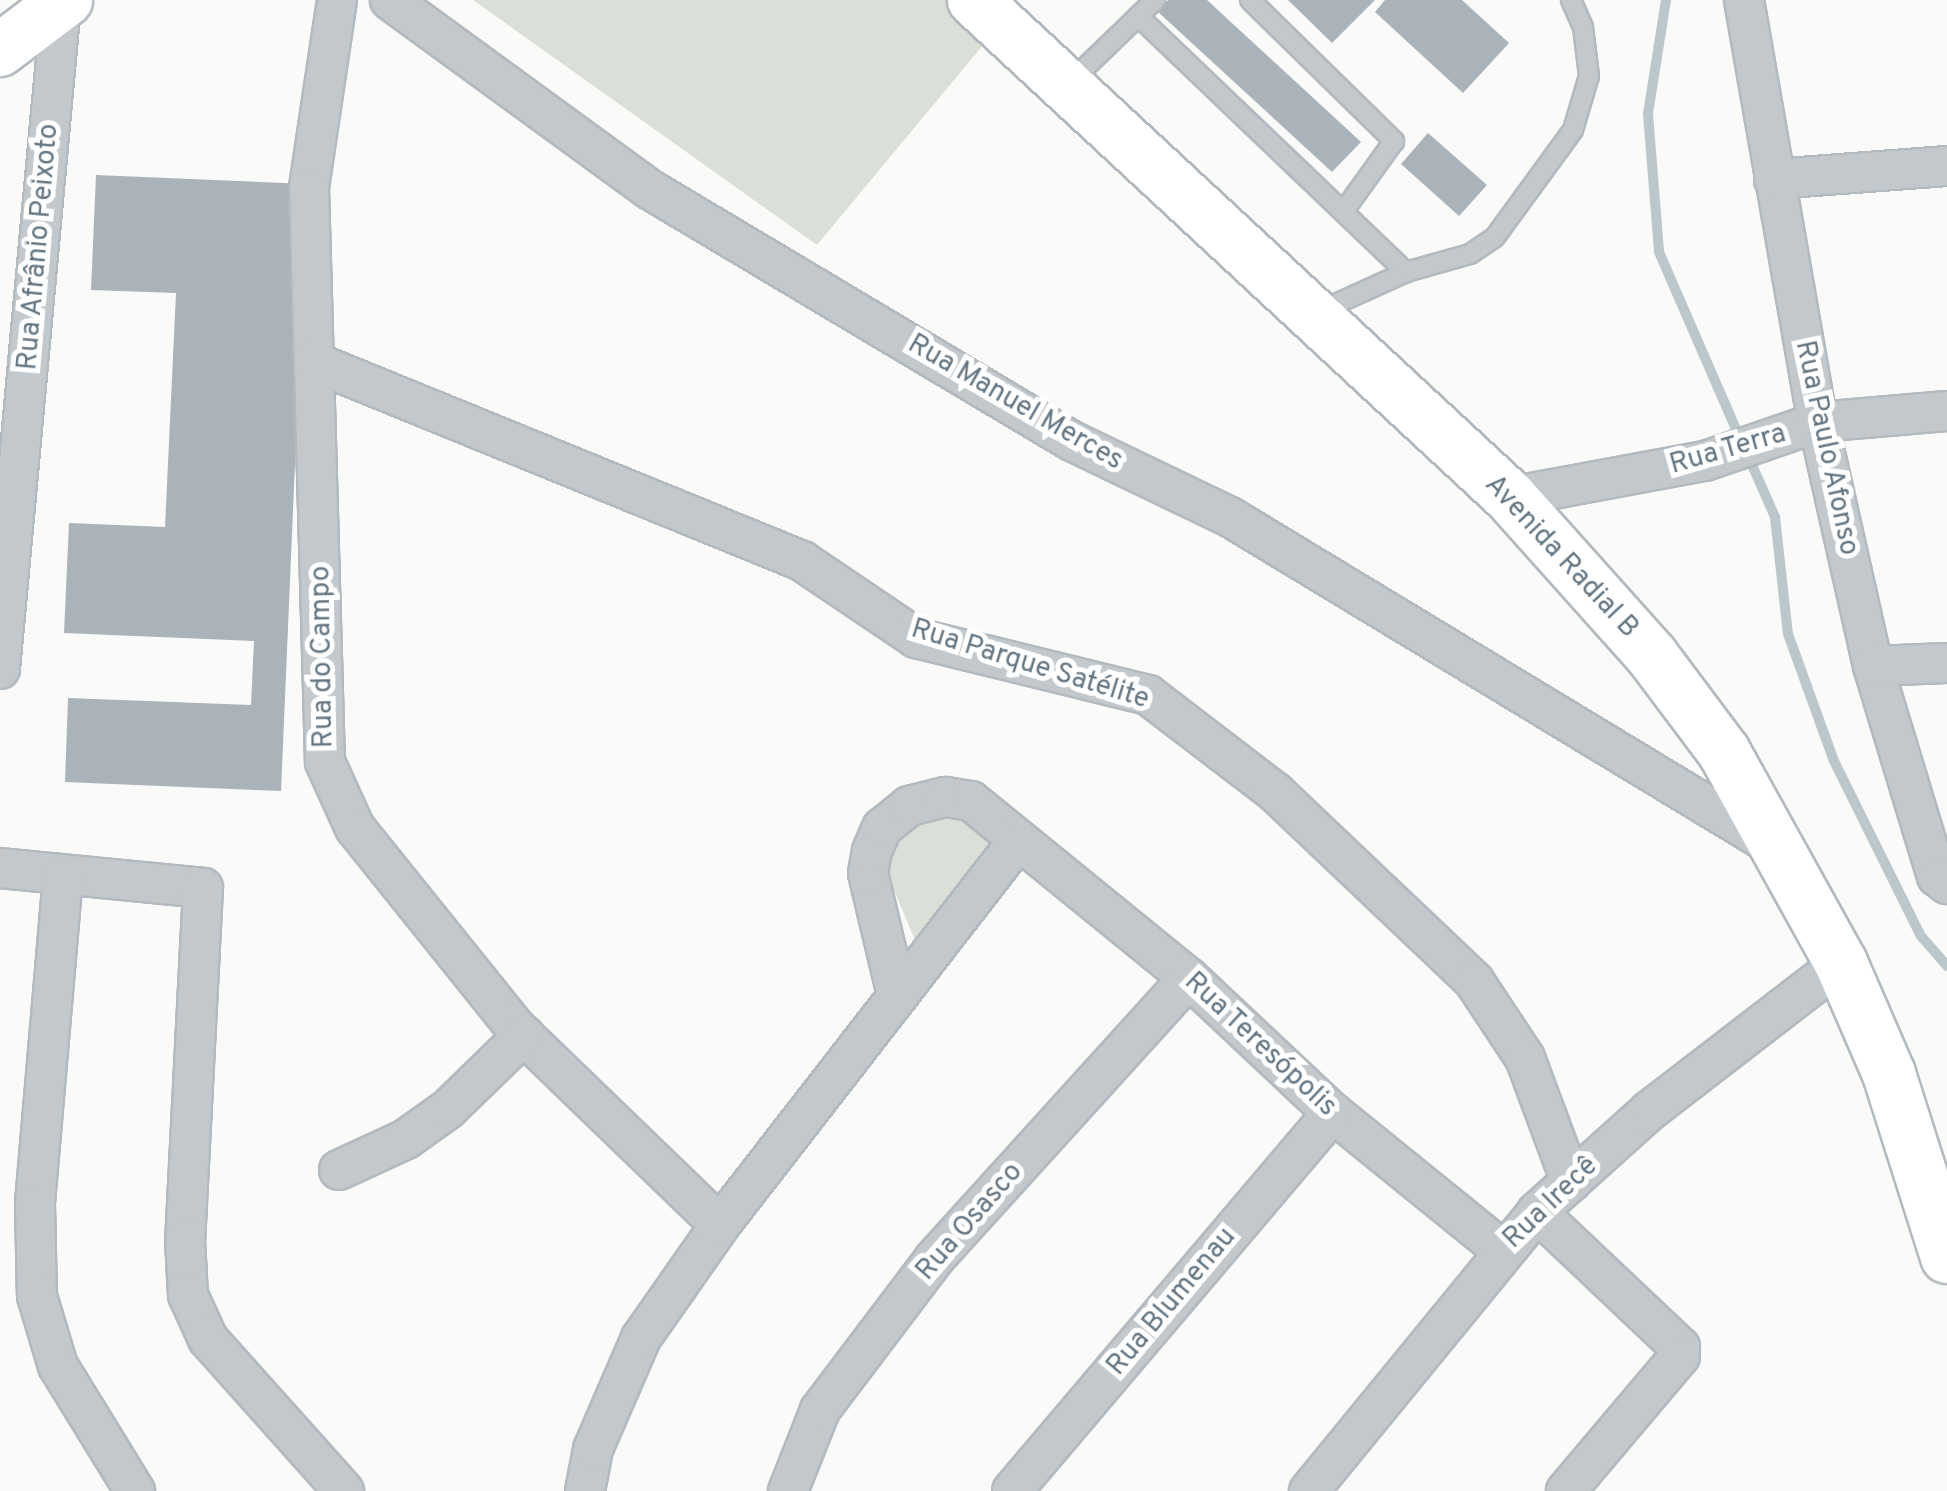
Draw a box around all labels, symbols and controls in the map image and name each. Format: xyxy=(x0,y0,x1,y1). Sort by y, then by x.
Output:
street label: Rua Afrânio Peixoto xyxy=(11,122,67,372)
street label: Rua Manuel Merces xyxy=(901,328,1129,478)
street label: Rua Paulo Afonso xyxy=(1787,337,1865,559)
street label: Rua Terra xyxy=(1665,417,1791,483)
street label: Avenida Radial B xyxy=(1477,469,1645,645)
street label: Rua do Campo xyxy=(305,565,341,749)
street label: Rua Parque Satélite xyxy=(907,613,1153,717)
street label: Rua Teresópolis xyxy=(1176,965,1344,1125)
street label: Rua Irecê xyxy=(1497,1150,1605,1256)
street label: Rua Osasco xyxy=(910,1156,1030,1288)
street label: Rua Blumenau xyxy=(1100,1221,1244,1383)

